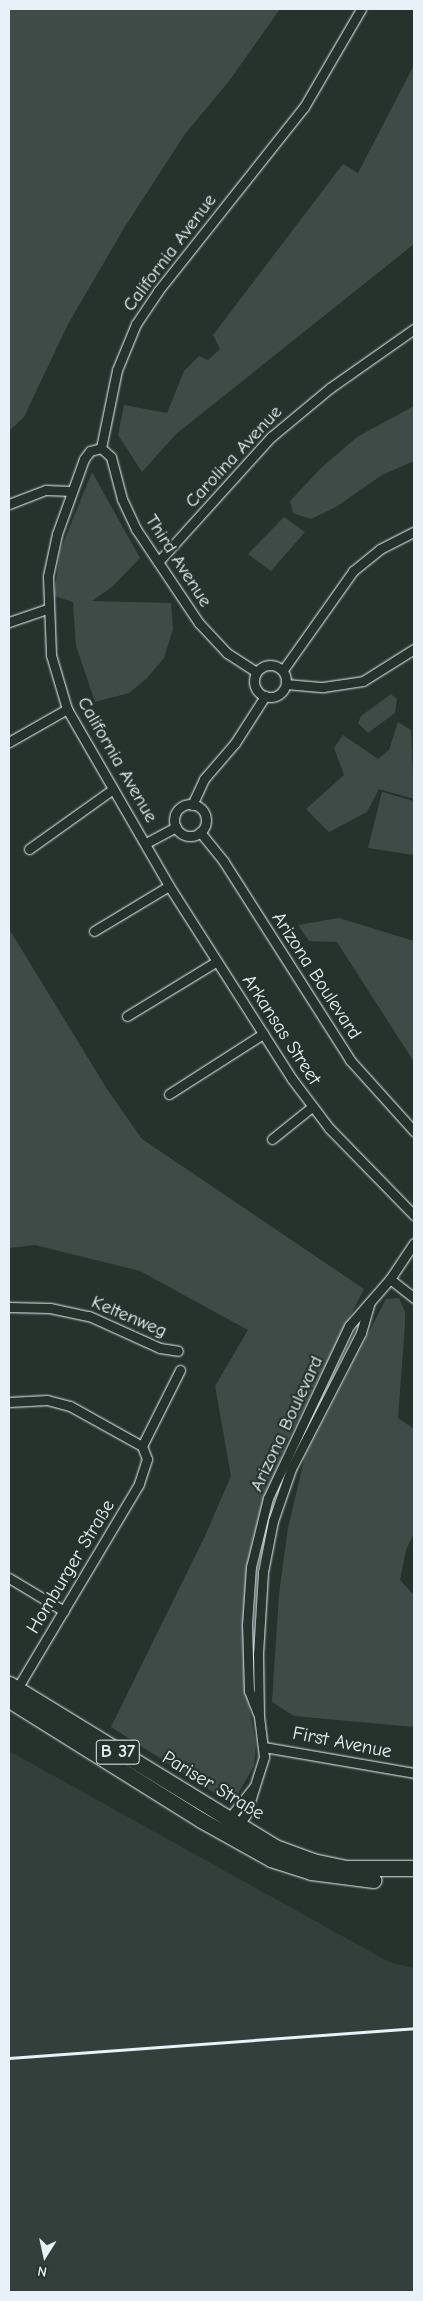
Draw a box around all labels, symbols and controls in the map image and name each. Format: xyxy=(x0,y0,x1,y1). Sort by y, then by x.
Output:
street label: California Avenue xyxy=(118,190,222,316)
street label: Carolina Avenue xyxy=(181,401,287,513)
street label: Third Avenue xyxy=(140,510,216,612)
street label: California Avenue xyxy=(72,693,162,827)
street label: Arizona Boulevard xyxy=(266,908,366,1044)
street label: Arkansas Street xyxy=(237,970,325,1090)
street label: Keltenweg xyxy=(88,1291,170,1343)
street label: Arizona Boulevard xyxy=(246,1353,328,1495)
street label: Homburger Straße xyxy=(22,1496,120,1638)
street label: First Avenue xyxy=(291,1722,393,1764)
road number: B 37 xyxy=(96,1736,140,1768)
street label: Pariser Straße xyxy=(158,1747,268,1825)
north arrow xyxy=(20,2231,70,2281)
text: N xyxy=(36,2262,48,2280)

